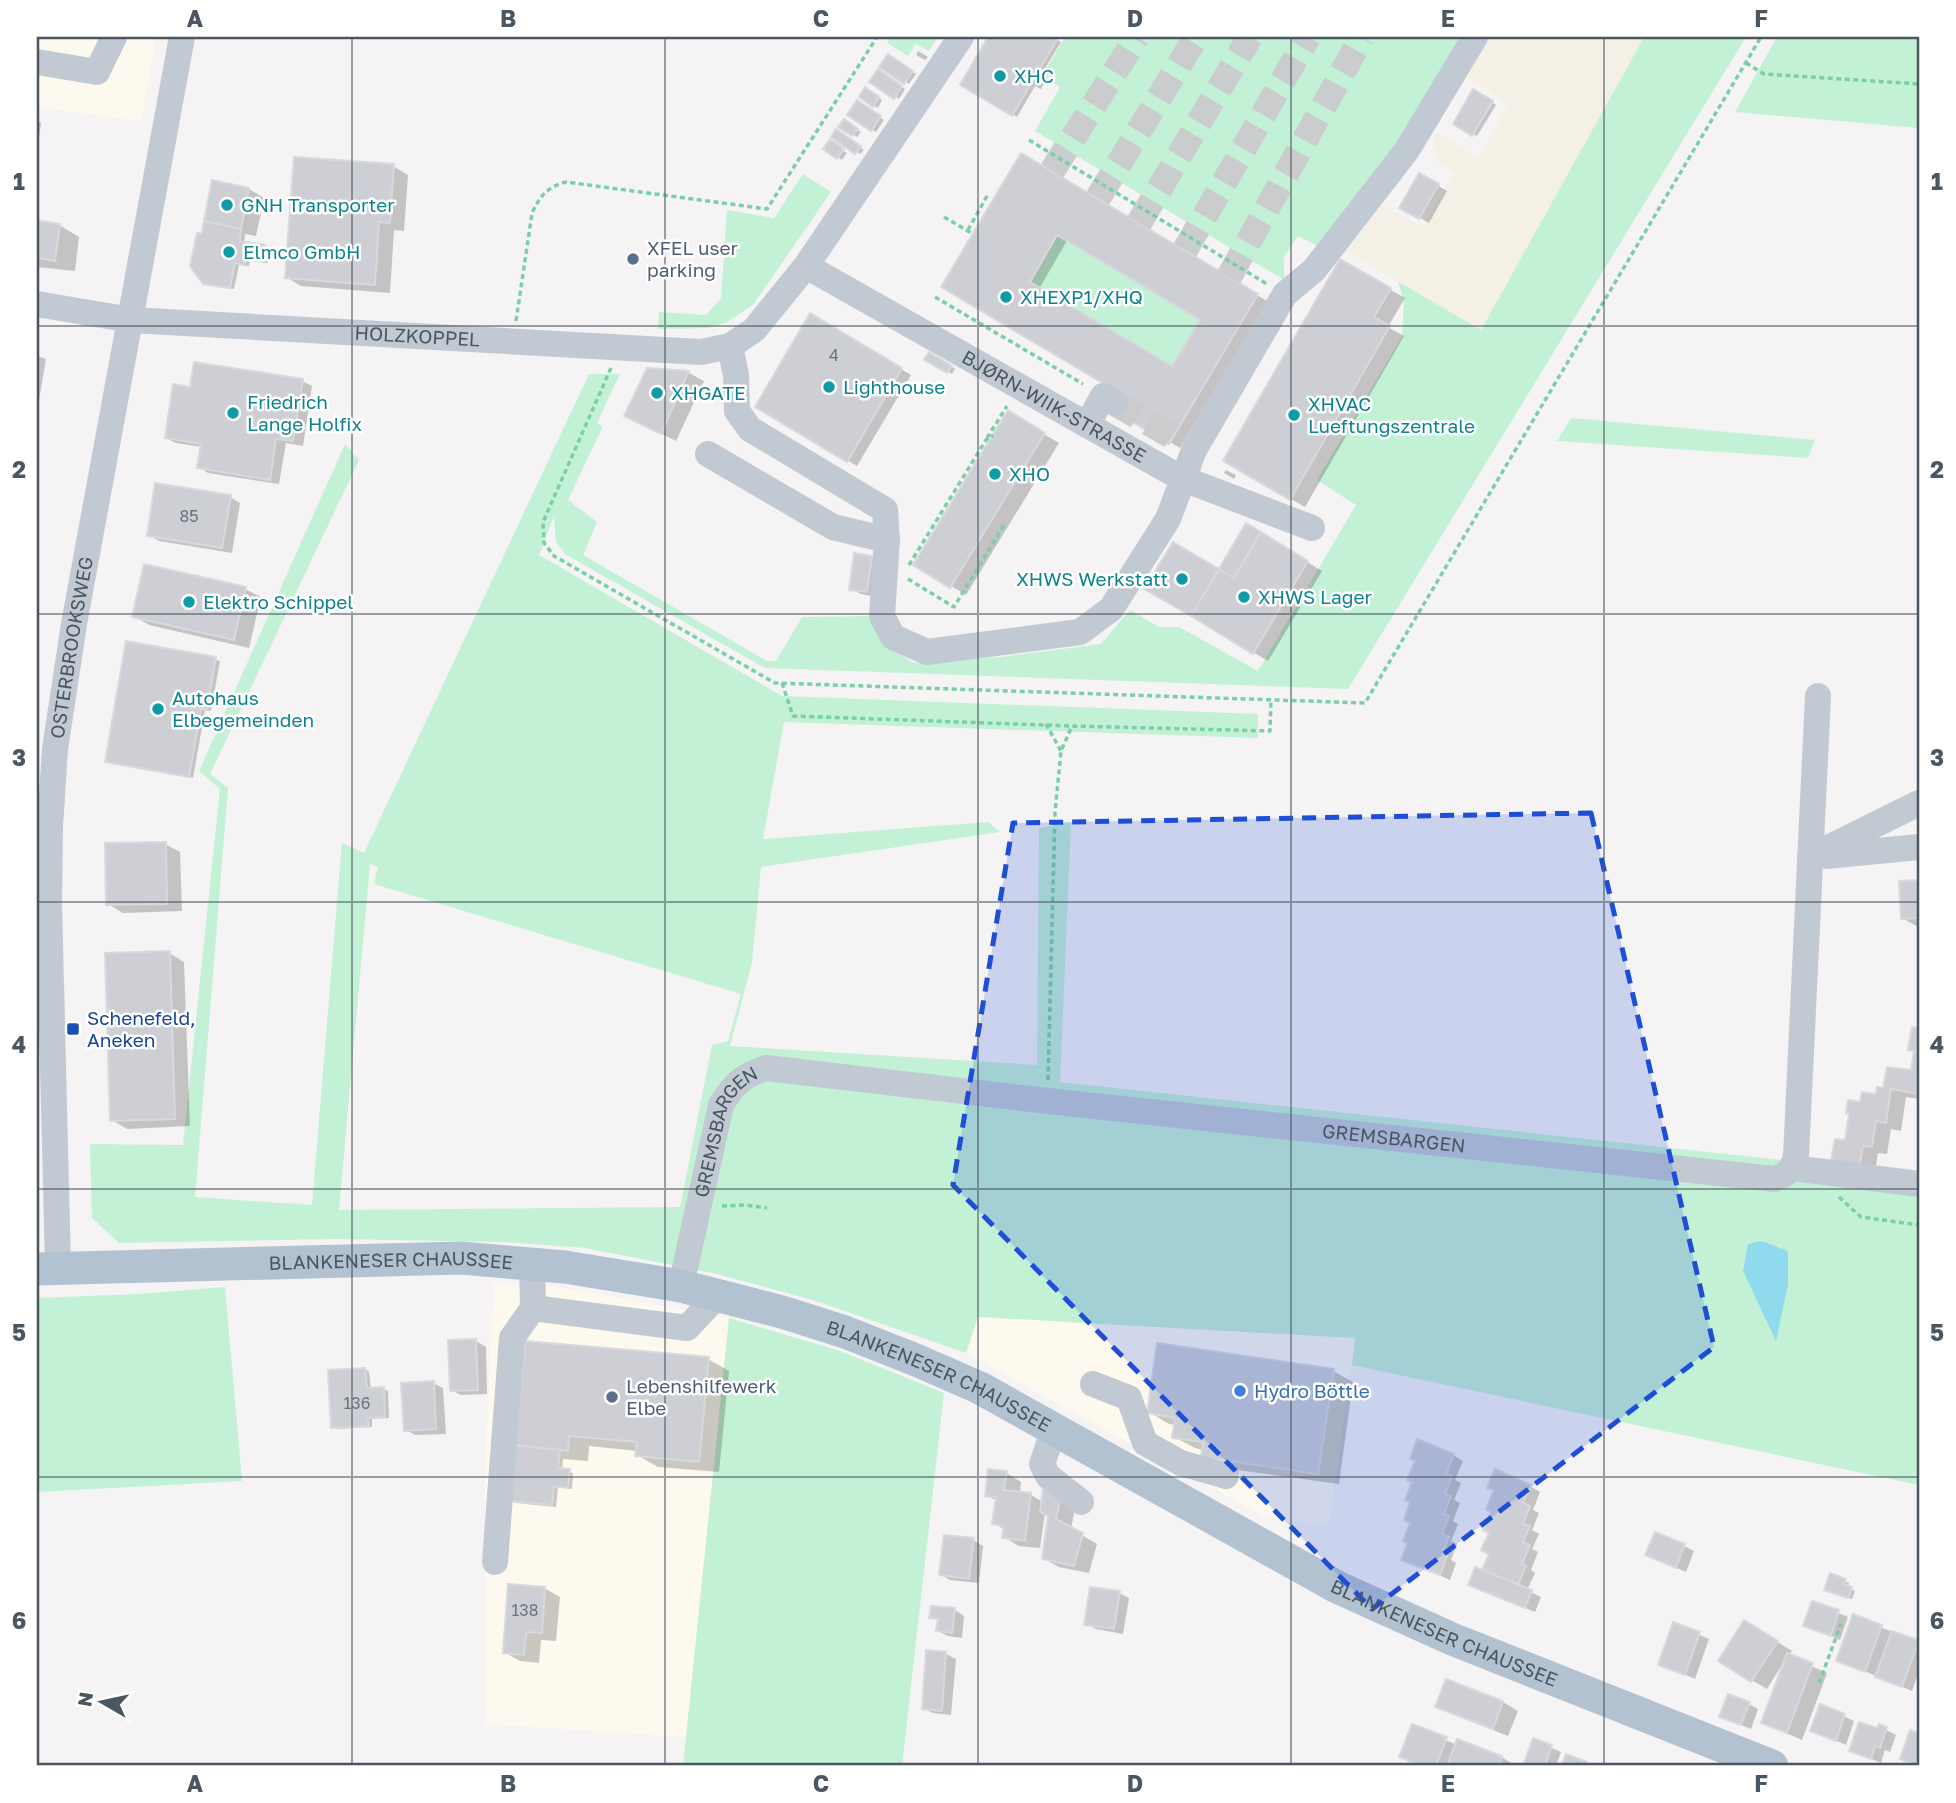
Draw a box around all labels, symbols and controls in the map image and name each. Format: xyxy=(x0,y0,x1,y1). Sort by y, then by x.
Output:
text: A xyxy=(187,4,204,32)
text: B xyxy=(500,4,516,32)
text: C xyxy=(813,4,829,32)
text: D xyxy=(1127,4,1143,32)
text: E xyxy=(1441,4,1455,32)
text: F xyxy=(1754,4,1768,32)
place label: XHC xyxy=(1014,64,1054,87)
marker: XHC xyxy=(992,68,1008,84)
text: 1 xyxy=(13,167,25,195)
text: 1 xyxy=(1931,167,1943,195)
place label: GNH Transporter xyxy=(241,193,395,216)
marker: GNH Transporter xyxy=(219,197,235,213)
place label: XFEL user parking xyxy=(647,236,739,281)
place label: Elmco GmbH xyxy=(243,240,360,263)
marker: Elmco GmbH xyxy=(221,244,237,260)
marker: XFEL user parking xyxy=(625,251,641,267)
place label: XHEXP1/XHQ xyxy=(1020,285,1143,308)
marker: XHEXP1/XHQ xyxy=(998,289,1014,305)
street label: HOLZKOPPEL xyxy=(354,321,481,351)
house number: 4 xyxy=(829,345,839,365)
street label: BJØRN-WIIK-STRASSE xyxy=(958,345,1150,467)
place label: Lighthouse xyxy=(843,375,945,398)
marker: Lighthouse xyxy=(821,379,837,395)
place label: XHGATE xyxy=(671,381,746,404)
marker: XHGATE xyxy=(649,385,665,401)
place label: Friedrich Lange Holfix xyxy=(247,390,362,435)
place label: XHVAC Lueftungszentrale xyxy=(1308,392,1475,437)
marker: Friedrich Lange Holfix xyxy=(225,405,241,421)
marker: XHVAC Lueftungszentrale xyxy=(1286,407,1302,423)
text: 2 xyxy=(12,455,26,483)
text: 2 xyxy=(1930,455,1944,483)
place label: XHO xyxy=(1009,462,1050,485)
marker: XHO xyxy=(987,466,1003,482)
house number: 85 xyxy=(179,506,199,526)
street label: OSTERBROOKSWEG xyxy=(45,555,97,740)
place label: XHWS Werkstatt xyxy=(1016,567,1168,590)
marker: XHWS Werkstatt xyxy=(1174,571,1190,587)
place label: XHWS Lager xyxy=(1258,585,1372,608)
marker: XHWS Lager xyxy=(1236,589,1252,605)
place label: Elektro Schippel xyxy=(203,590,353,613)
marker: Elektro Schippel xyxy=(181,594,197,610)
place label: Autohaus Elbegemeinden xyxy=(172,686,314,731)
marker: Autohaus Elbegemeinden xyxy=(150,701,166,717)
text: 3 xyxy=(12,743,26,771)
text: 3 xyxy=(1930,743,1944,771)
place label: Schenefeld, Aneken xyxy=(87,1006,196,1051)
marker: Schenefeld, Aneken xyxy=(65,1021,81,1037)
text: 4 xyxy=(12,1030,26,1058)
text: 4 xyxy=(1930,1030,1944,1058)
street label: GREMSBARGEN xyxy=(689,1061,761,1199)
street label: GREMSBARGEN xyxy=(1321,1119,1467,1157)
street label: BLANKENESER CHAUSSEE xyxy=(268,1246,514,1274)
street label: BLANKENESER CHAUSSEE xyxy=(824,1315,1055,1436)
text: 5 xyxy=(12,1318,26,1346)
text: 5 xyxy=(1930,1318,1944,1346)
place label: Lebenshilfewerk Elbe xyxy=(626,1374,777,1419)
place label: Hydro Böttle xyxy=(1254,1379,1370,1402)
marker: Hydro Böttle xyxy=(1232,1383,1248,1399)
marker: Lebenshilfewerk Elbe xyxy=(604,1389,620,1405)
house number: 136 xyxy=(344,1393,370,1413)
street label: BLANKENESER CHAUSSEE xyxy=(1327,1574,1561,1691)
house number: 138 xyxy=(512,1600,538,1620)
text: 6 xyxy=(12,1606,26,1634)
text: 6 xyxy=(1930,1606,1944,1634)
north arrow xyxy=(66,1666,136,1736)
text: N xyxy=(72,1690,97,1708)
text: A xyxy=(187,1769,204,1797)
text: B xyxy=(500,1769,516,1797)
text: C xyxy=(813,1769,829,1797)
text: D xyxy=(1127,1769,1143,1797)
text: E xyxy=(1441,1769,1455,1797)
text: F xyxy=(1754,1769,1768,1797)

